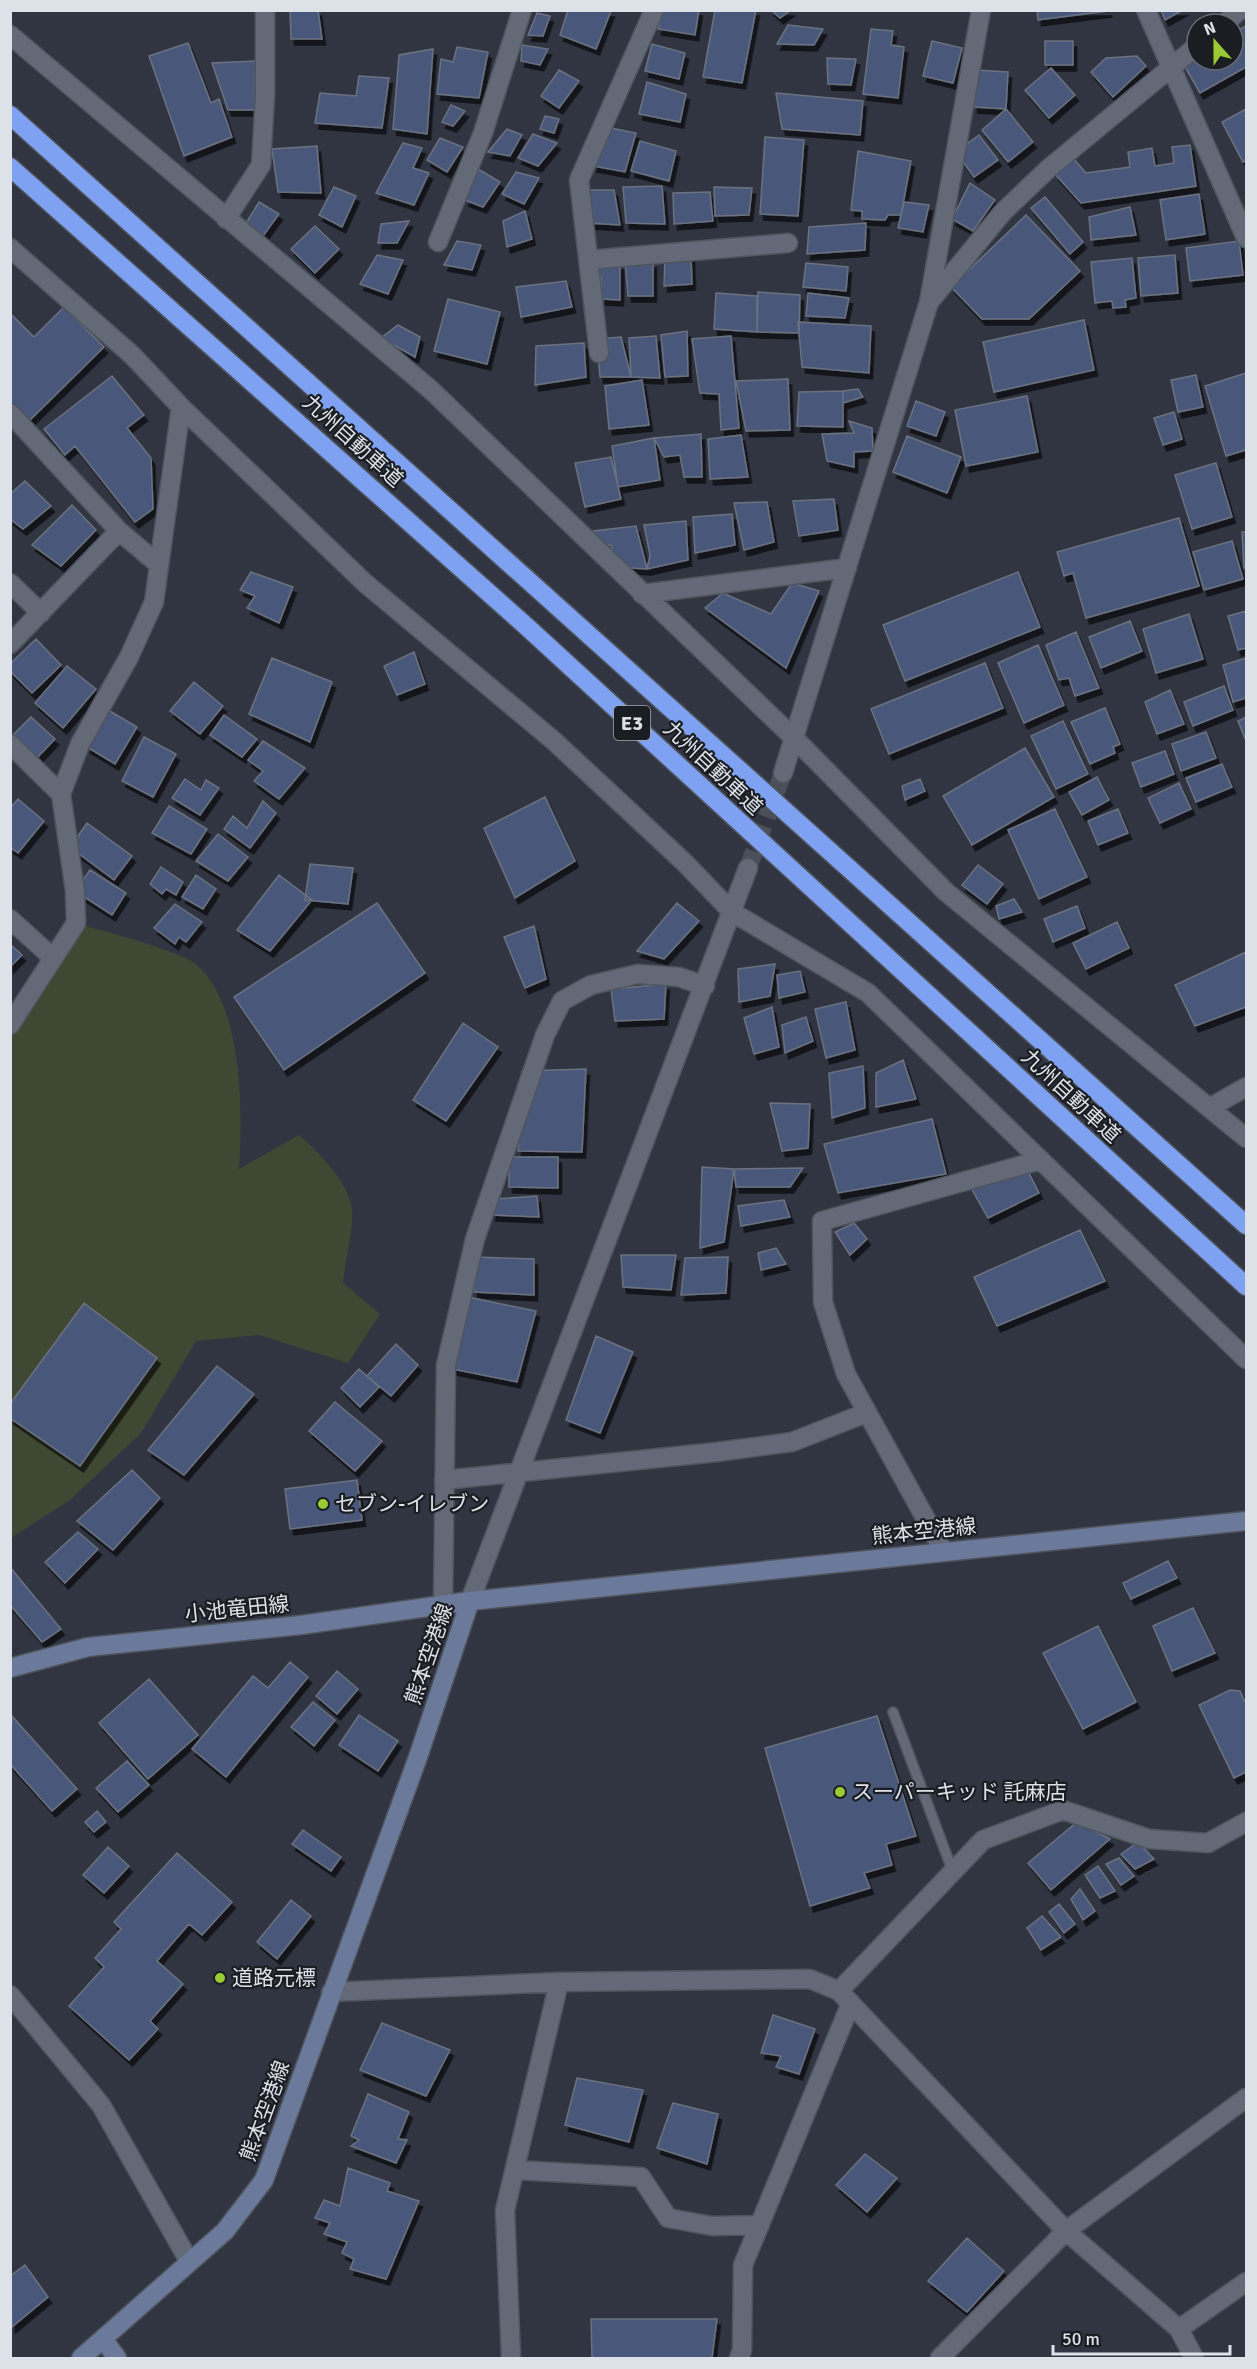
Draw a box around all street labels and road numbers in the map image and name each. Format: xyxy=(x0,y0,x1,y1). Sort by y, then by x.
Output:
street label: 九州自動車道 xyxy=(297,389,409,493)
road number: E3 xyxy=(614,706,650,740)
street label: 九州自動車道 xyxy=(658,716,768,820)
street label: 九州自動車道 xyxy=(1016,1044,1126,1148)
street label: 熊本空港線 xyxy=(870,1513,978,1549)
street label: 小池竜田線 xyxy=(183,1591,291,1627)
street label: 熊本空港線 xyxy=(400,1600,458,1708)
street label: 熊本空港線 xyxy=(235,2057,295,2165)

